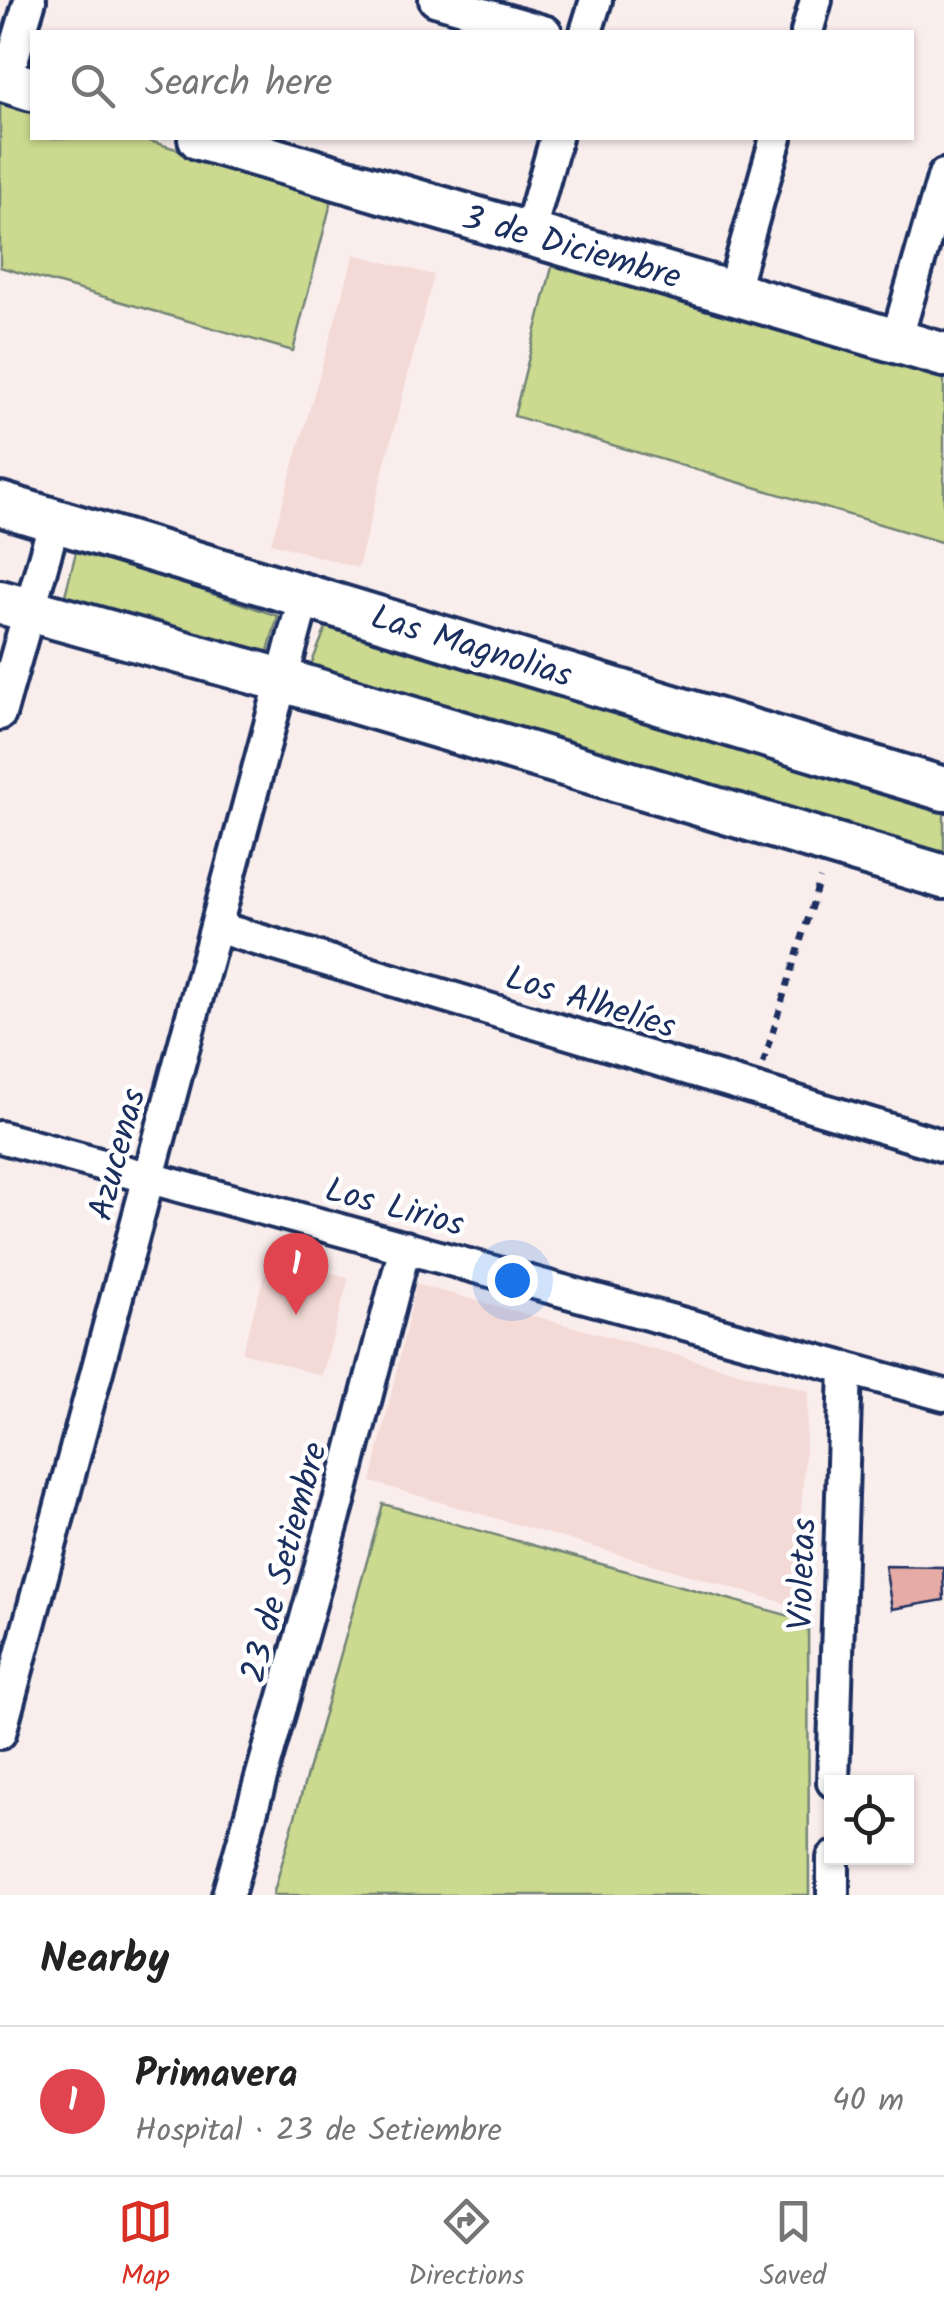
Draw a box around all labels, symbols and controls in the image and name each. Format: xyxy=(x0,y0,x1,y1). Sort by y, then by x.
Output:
search box xyxy=(30,30,914,140)
text: Search here xyxy=(145,55,332,115)
icon: search xyxy=(65,58,120,113)
street label: 3 de Diciembre xyxy=(455,191,687,307)
street label: Las Magnolias xyxy=(364,591,579,705)
street label: Los Alhelíes xyxy=(498,951,682,1056)
street label: Azucenas xyxy=(74,1082,163,1227)
street label: Los Lirios xyxy=(318,1163,470,1254)
pin: 1 xyxy=(264,1232,328,1315)
your location xyxy=(487,1255,538,1306)
street label: 23 de Setiembre xyxy=(227,1436,345,1689)
street label: Violetas xyxy=(774,1517,834,1631)
map controls xyxy=(824,1775,914,1865)
button: locate xyxy=(824,1775,914,1865)
text: Nearby xyxy=(40,1927,169,1994)
text: Primavera xyxy=(135,2046,298,2106)
text: 1 xyxy=(68,2076,77,2127)
text: 40 m xyxy=(832,2076,904,2127)
text: Hospital · 23 de Setiembre xyxy=(135,2106,502,2157)
tab: Map xyxy=(118,2194,173,2299)
tab: Directions xyxy=(408,2194,524,2299)
tab: Saved xyxy=(760,2194,826,2299)

